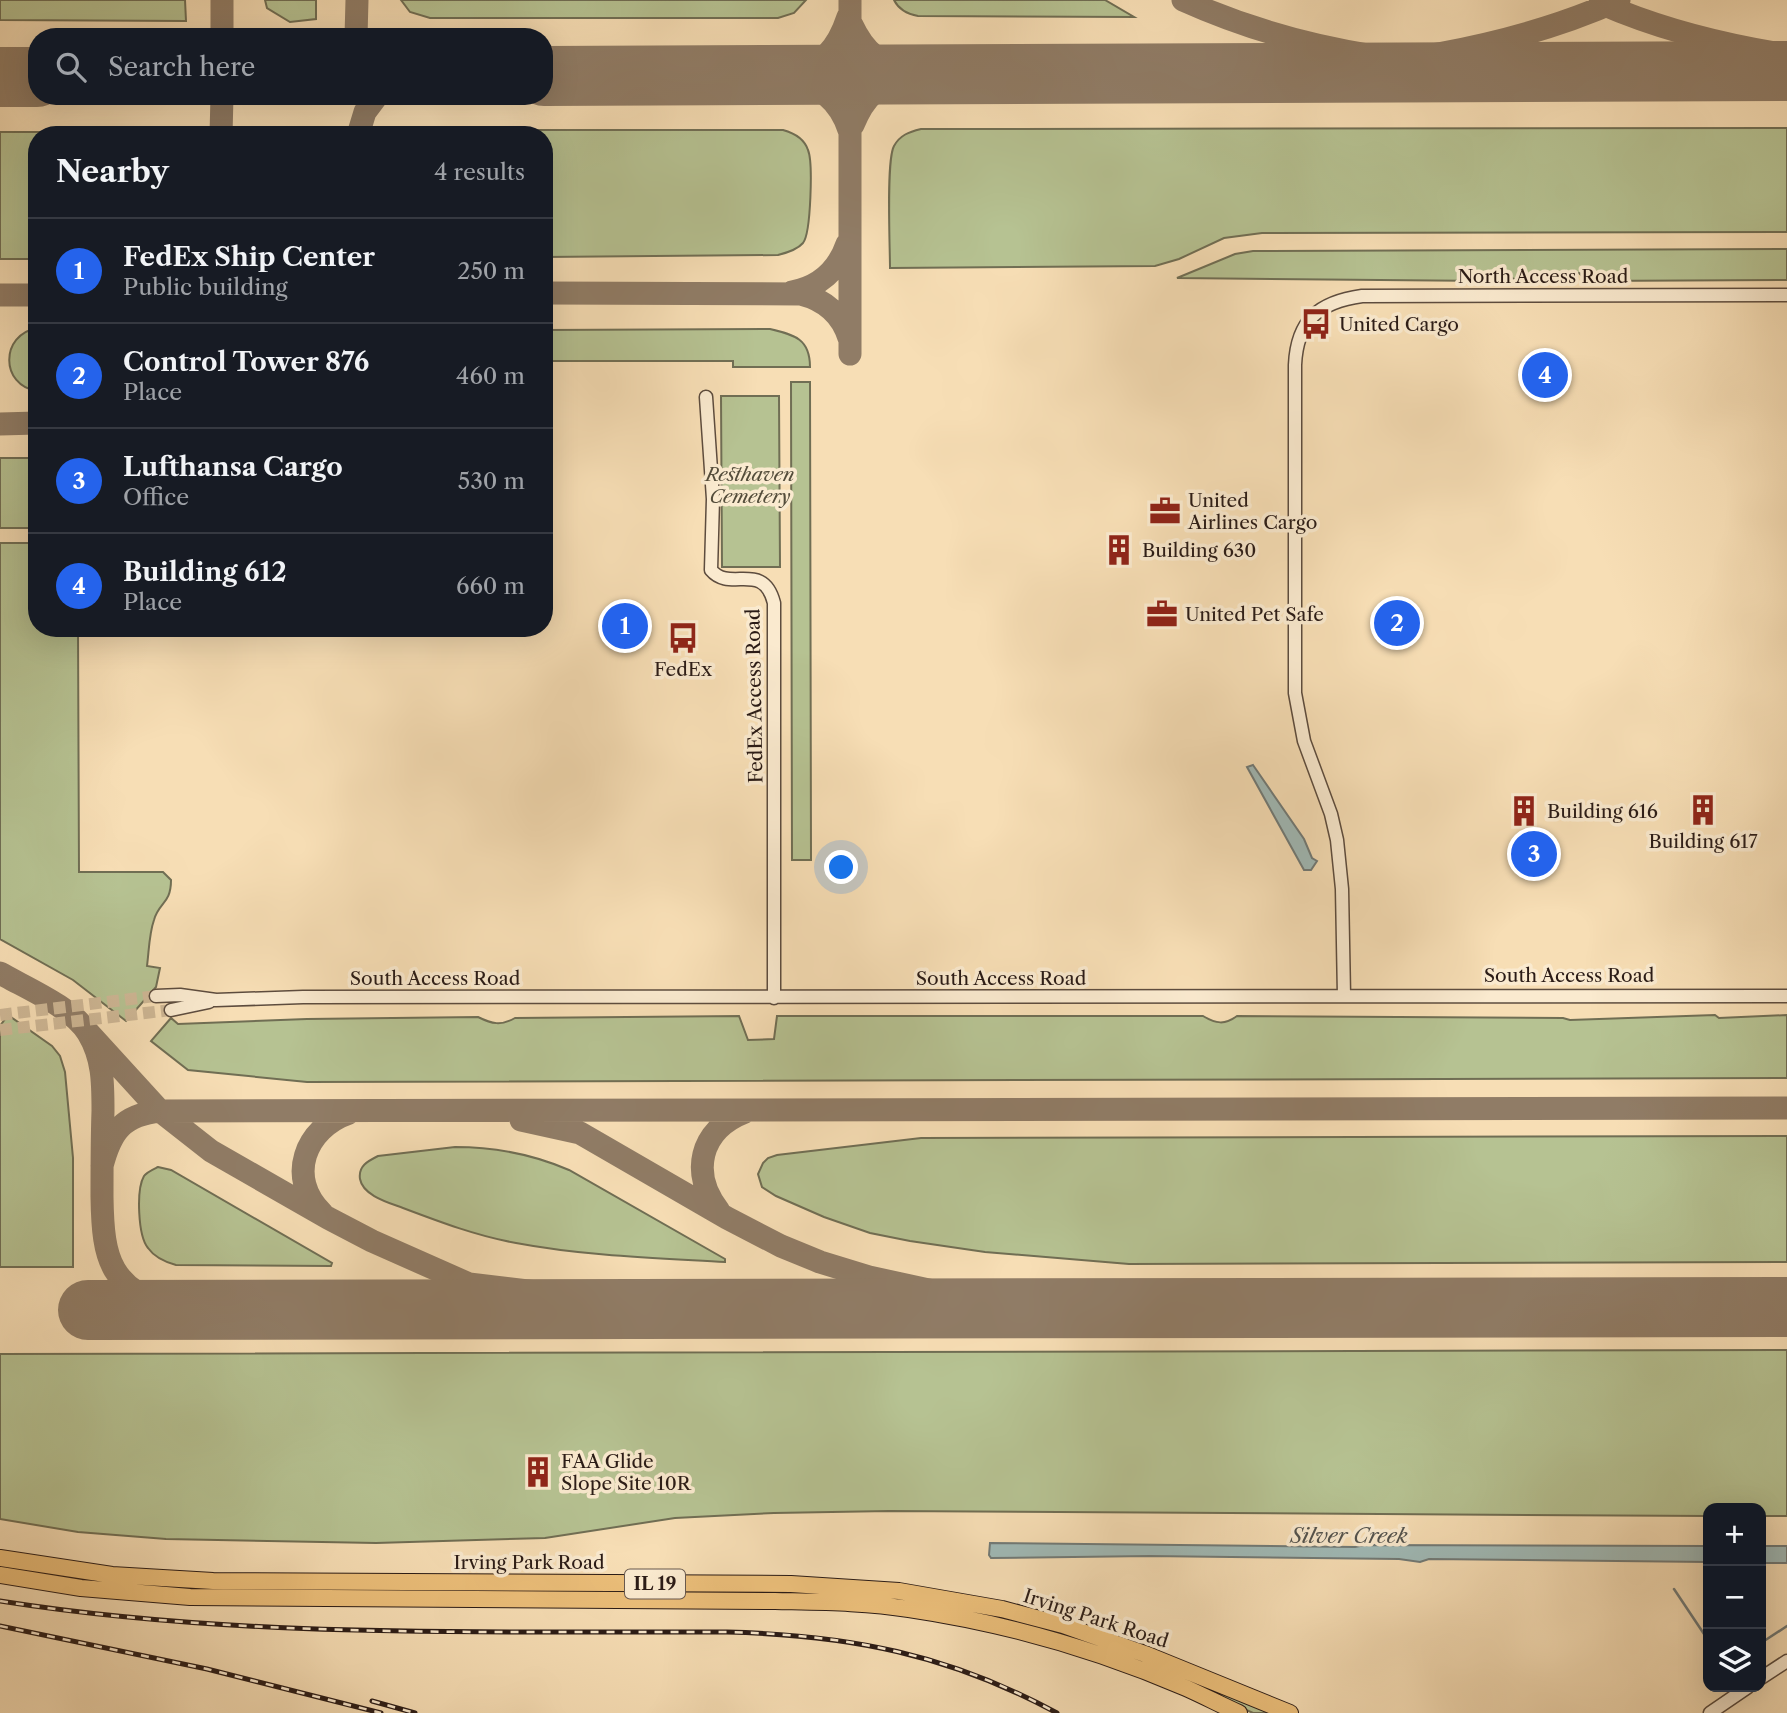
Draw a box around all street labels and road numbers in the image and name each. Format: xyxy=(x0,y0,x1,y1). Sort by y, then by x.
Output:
street label: North Access Road xyxy=(1458,265,1629,288)
street label: FedEx Access Road xyxy=(741,608,768,784)
street label: South Access Road xyxy=(1484,964,1655,987)
street label: South Access Road xyxy=(350,967,521,990)
street label: South Access Road xyxy=(916,967,1087,990)
street label: Irving Park Road xyxy=(453,1551,605,1574)
road number: IL 19 xyxy=(625,1569,685,1598)
street label: Irving Park Road xyxy=(1020,1584,1172,1653)

